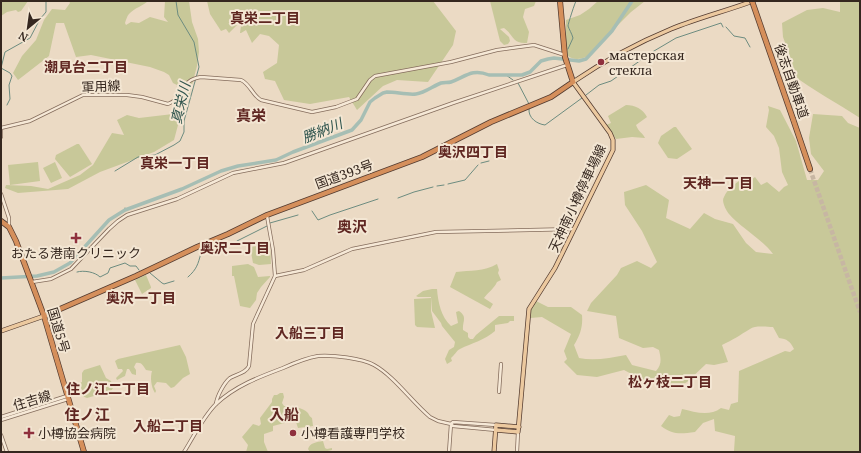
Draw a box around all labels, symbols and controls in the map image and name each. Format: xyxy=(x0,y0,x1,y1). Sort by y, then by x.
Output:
north arrow xyxy=(8,8,48,48)
district label: 真栄二丁目 xyxy=(230,8,300,27)
text: N xyxy=(15,28,30,46)
street label: 後志自動車道 xyxy=(771,41,813,121)
place label: мастерская стекла xyxy=(609,46,685,79)
district label: 潮見台二丁目 xyxy=(44,57,128,76)
marker: мастерская стекла xyxy=(596,57,606,67)
street label: 軍用線 xyxy=(81,76,121,96)
water label: 真栄川 xyxy=(166,78,194,126)
district label: 真栄 xyxy=(236,105,266,125)
water label: 勝納川 xyxy=(299,113,347,147)
street label: 天神南小樽停車場線 xyxy=(544,141,610,255)
district label: 奥沢四丁目 xyxy=(438,142,508,161)
district label: 真栄一丁目 xyxy=(140,153,210,172)
street label: 国道393号 xyxy=(312,155,376,193)
district label: 天神一丁目 xyxy=(683,173,753,192)
district label: 奥沢 xyxy=(337,216,367,236)
marker: おたる港南クリニック xyxy=(70,232,82,244)
district label: 奥沢二丁目 xyxy=(200,238,270,257)
place label: おたる港南クリニック xyxy=(11,244,141,262)
district label: 奥沢一丁目 xyxy=(106,288,176,307)
street label: 国道5号 xyxy=(44,305,74,355)
district label: 入船三丁目 xyxy=(275,323,345,342)
district label: 松ヶ枝二丁目 xyxy=(628,372,712,391)
district label: 住ノ江二丁目 xyxy=(66,379,150,398)
street label: 住吉線 xyxy=(11,386,53,414)
district label: 住ノ江 xyxy=(64,404,110,424)
district label: 入船 xyxy=(269,404,299,424)
district label: 入船二丁目 xyxy=(133,416,203,435)
place label: 小樽協会病院 xyxy=(38,424,116,442)
place label: 小樽看護専門学校 xyxy=(301,424,405,442)
marker: 小樽協会病院 xyxy=(23,427,35,439)
marker: 小樽看護専門学校 xyxy=(288,428,298,438)

